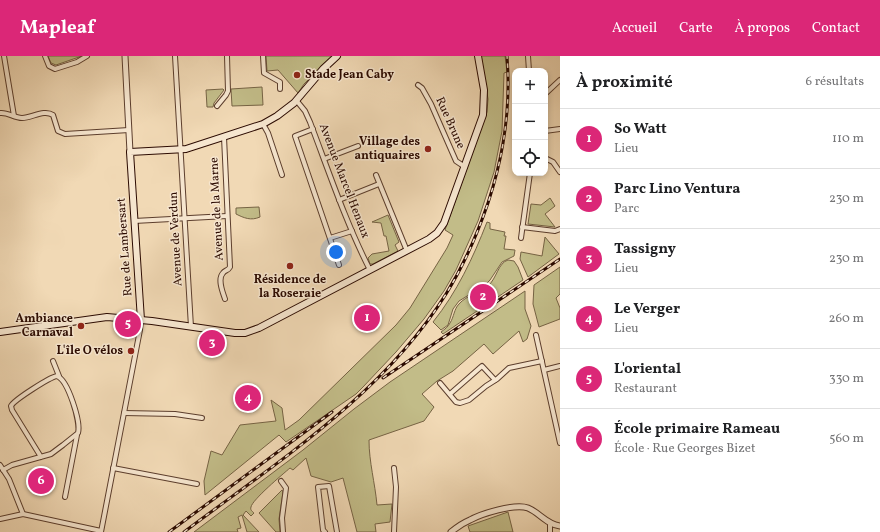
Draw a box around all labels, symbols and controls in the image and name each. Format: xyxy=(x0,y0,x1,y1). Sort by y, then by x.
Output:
text: Mapleaf xyxy=(20,15,95,41)
text: Accueil xyxy=(612,19,657,38)
text: Carte xyxy=(679,19,713,38)
text: À propos xyxy=(735,19,790,38)
text: Contact xyxy=(812,19,860,38)
place label: Stade Jean Caby xyxy=(305,67,394,83)
map controls xyxy=(512,68,548,176)
button: + xyxy=(512,68,548,104)
marker: Stade Jean Caby xyxy=(292,70,302,80)
text: À proximité xyxy=(576,71,673,94)
text: 6 résultats xyxy=(805,73,864,91)
street label: Rue Brune xyxy=(431,95,469,152)
button: − xyxy=(512,104,548,140)
text: So Watt xyxy=(614,119,667,140)
street label: Avenue Marcel Henaux xyxy=(315,121,373,241)
text: 1 xyxy=(586,130,592,148)
text: 110 m xyxy=(832,130,864,148)
place label: Village des antiquaires xyxy=(354,134,420,164)
button: locate xyxy=(512,140,548,176)
text: Lieu xyxy=(614,140,639,158)
marker: Village des antiquaires xyxy=(423,144,433,154)
street label: Avenue de la Marne xyxy=(206,157,228,261)
text: Parc Lino Ventura xyxy=(614,179,741,200)
text: 2 xyxy=(586,190,592,208)
text: 230 m xyxy=(829,190,864,208)
street label: Avenue de Verdun xyxy=(166,191,186,287)
street label: Rue de Lambersart xyxy=(114,197,136,297)
text: Parc xyxy=(614,200,639,218)
text: Tassigny xyxy=(614,239,676,260)
your location xyxy=(326,242,346,262)
text: 3 xyxy=(586,250,592,268)
text: 230 m xyxy=(829,250,864,268)
text: Lieu xyxy=(614,260,639,278)
marker: Résidence de la Roseraie xyxy=(285,261,295,271)
place label: Résidence de la Roseraie xyxy=(254,272,326,302)
pin: 2 xyxy=(470,282,496,312)
text: Le Verger xyxy=(614,299,680,320)
pin: 1 xyxy=(354,303,380,333)
pin: 5 xyxy=(115,309,141,339)
text: 4 xyxy=(585,310,593,328)
text: 260 m xyxy=(829,310,864,328)
place label: Ambiance Carnaval xyxy=(16,311,73,341)
text: Lieu xyxy=(614,320,639,338)
marker: Ambiance Carnaval xyxy=(76,321,86,331)
pin: 3 xyxy=(199,328,225,358)
place label: L'île O vélos xyxy=(57,343,123,359)
marker: L'île O vélos xyxy=(126,346,136,356)
text: L'oriental xyxy=(614,359,681,380)
text: 5 xyxy=(586,370,592,388)
text: 330 m xyxy=(829,370,864,388)
text: Restaurant xyxy=(614,380,677,398)
pin: 4 xyxy=(235,383,261,413)
text: École primaire Rameau xyxy=(614,419,780,440)
text: 6 xyxy=(585,430,593,448)
text: 560 m xyxy=(829,430,864,448)
text: École · Rue Georges Bizet xyxy=(614,440,755,458)
pin: 6 xyxy=(28,466,54,496)

